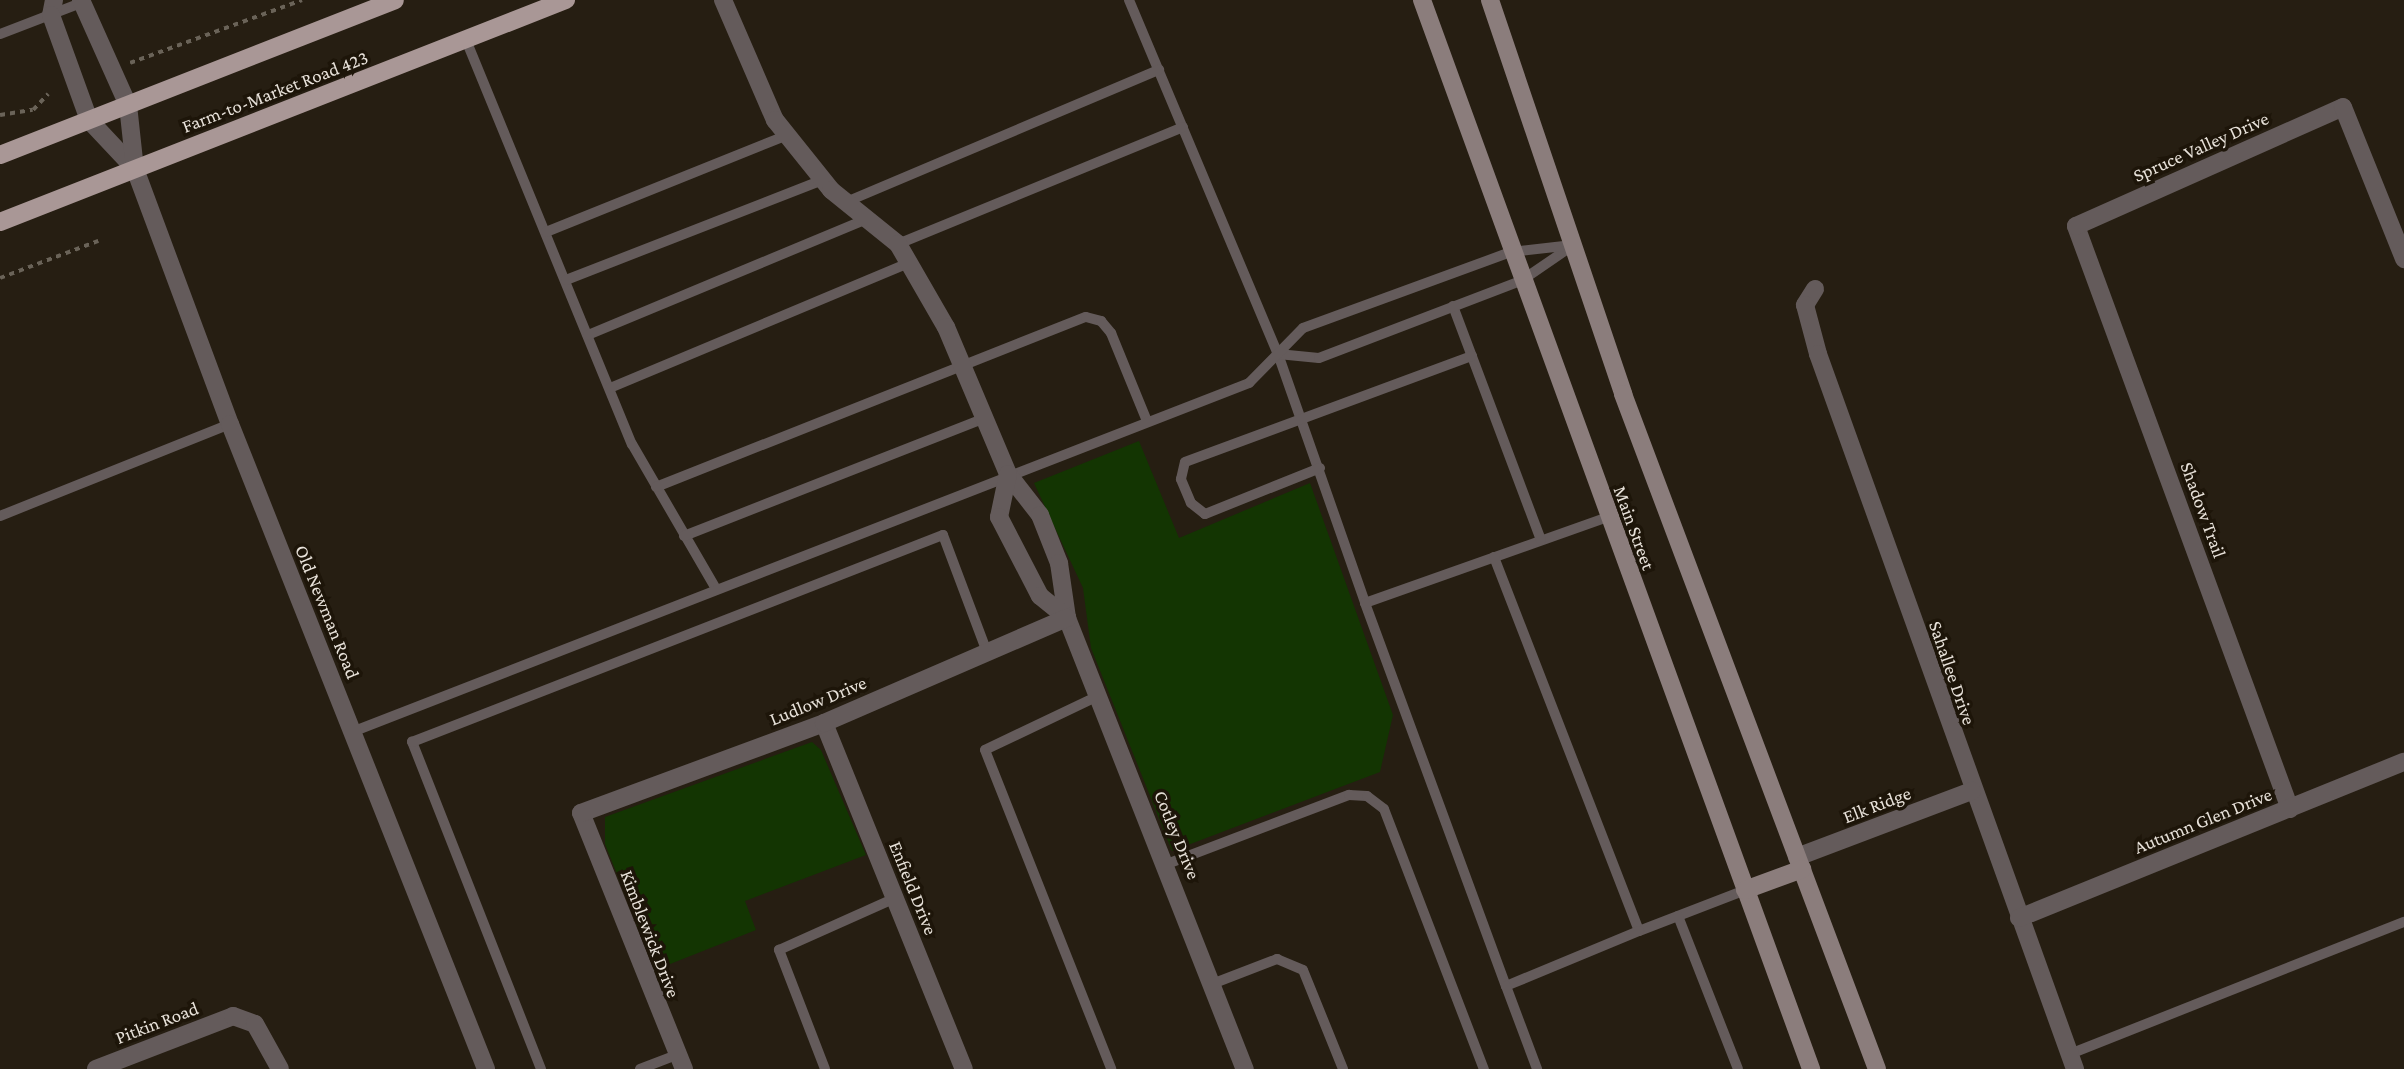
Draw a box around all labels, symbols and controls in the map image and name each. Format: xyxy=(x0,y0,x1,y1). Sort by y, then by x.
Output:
street label: Farm-to-Market Road 423 xyxy=(179,46,371,138)
street label: Spruce Valley Drive xyxy=(2130,107,2272,187)
street label: Shadow Trail xyxy=(2175,459,2231,561)
street label: Main Street xyxy=(1608,483,1660,573)
street label: Old Newman Road xyxy=(290,542,364,682)
street label: Sahallee Drive xyxy=(1924,618,1980,728)
street label: Ludlow Drive xyxy=(766,671,870,731)
street label: Elk Ridge xyxy=(1840,782,1914,828)
street label: Autumn Glen Drive xyxy=(2131,783,2275,859)
street label: Cotley Drive xyxy=(1149,787,1205,883)
street label: Enfield Drive xyxy=(884,838,942,938)
street label: Kimblewick Drive xyxy=(615,867,685,1001)
street label: Pitkin Road xyxy=(112,997,202,1049)

